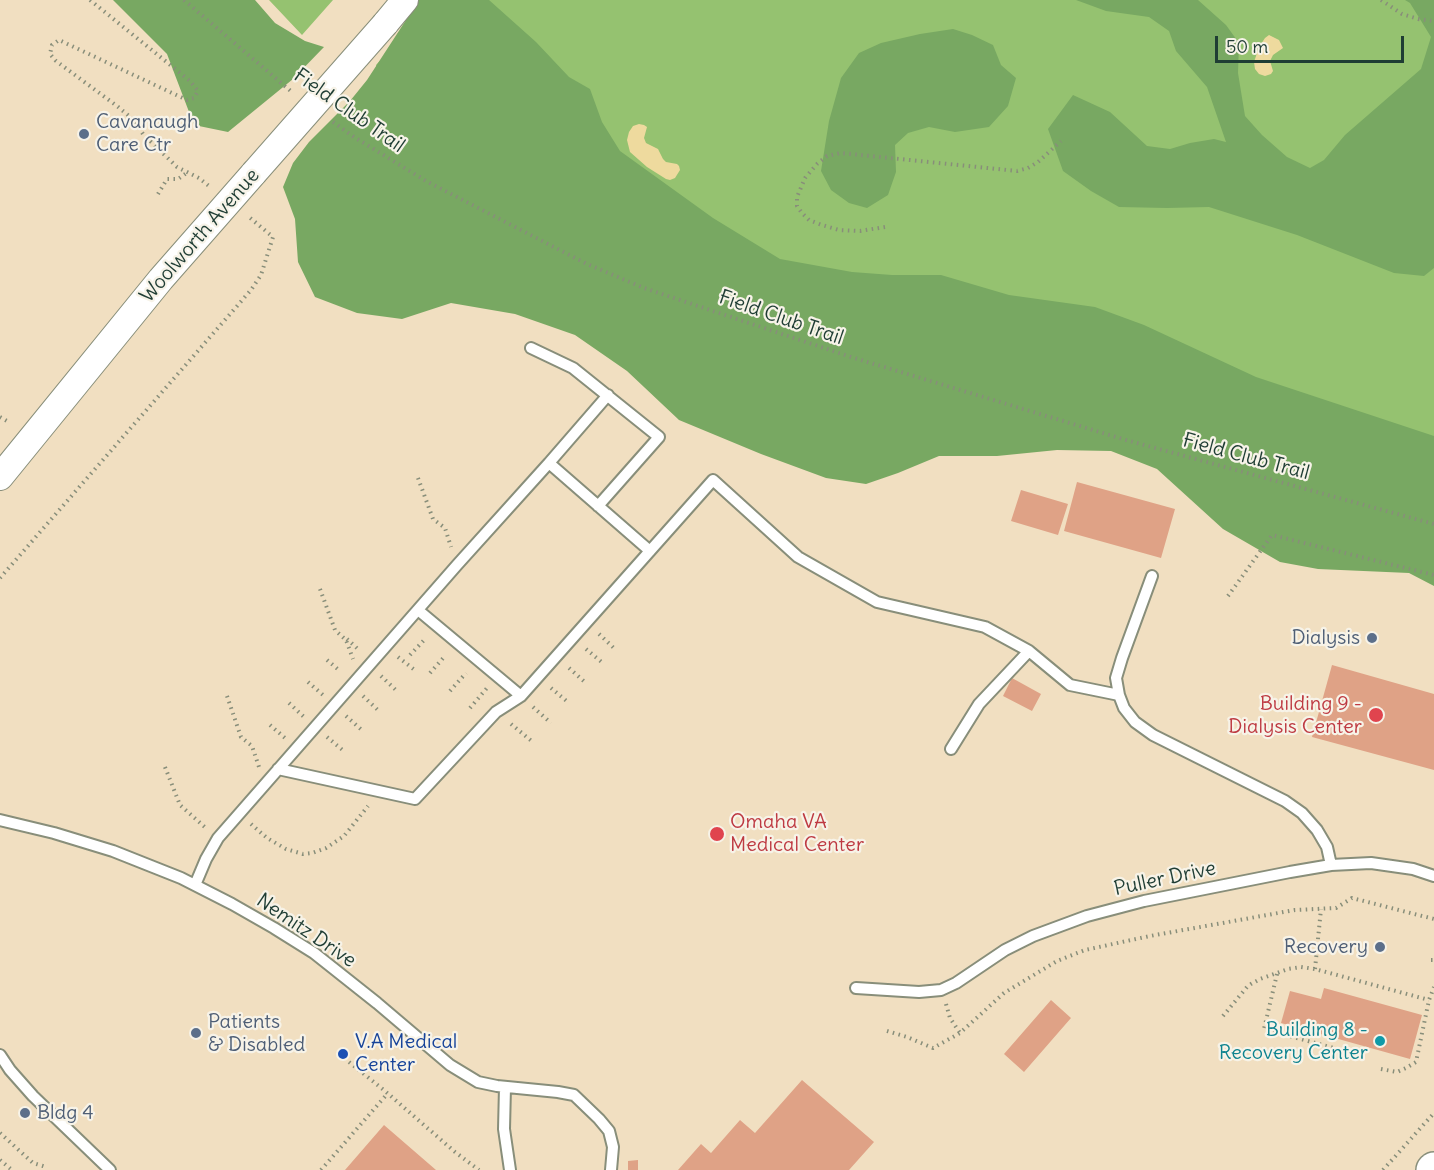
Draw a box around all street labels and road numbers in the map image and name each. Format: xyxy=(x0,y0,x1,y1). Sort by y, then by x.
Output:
street label: Field Club Trail xyxy=(289,64,409,158)
street label: Woolworth Avenue xyxy=(135,164,265,308)
street label: Field Club Trail xyxy=(716,285,846,351)
street label: Field Club Trail xyxy=(1180,429,1312,485)
street label: Puller Drive xyxy=(1112,856,1218,902)
street label: Nemitz Drive xyxy=(252,889,360,973)

